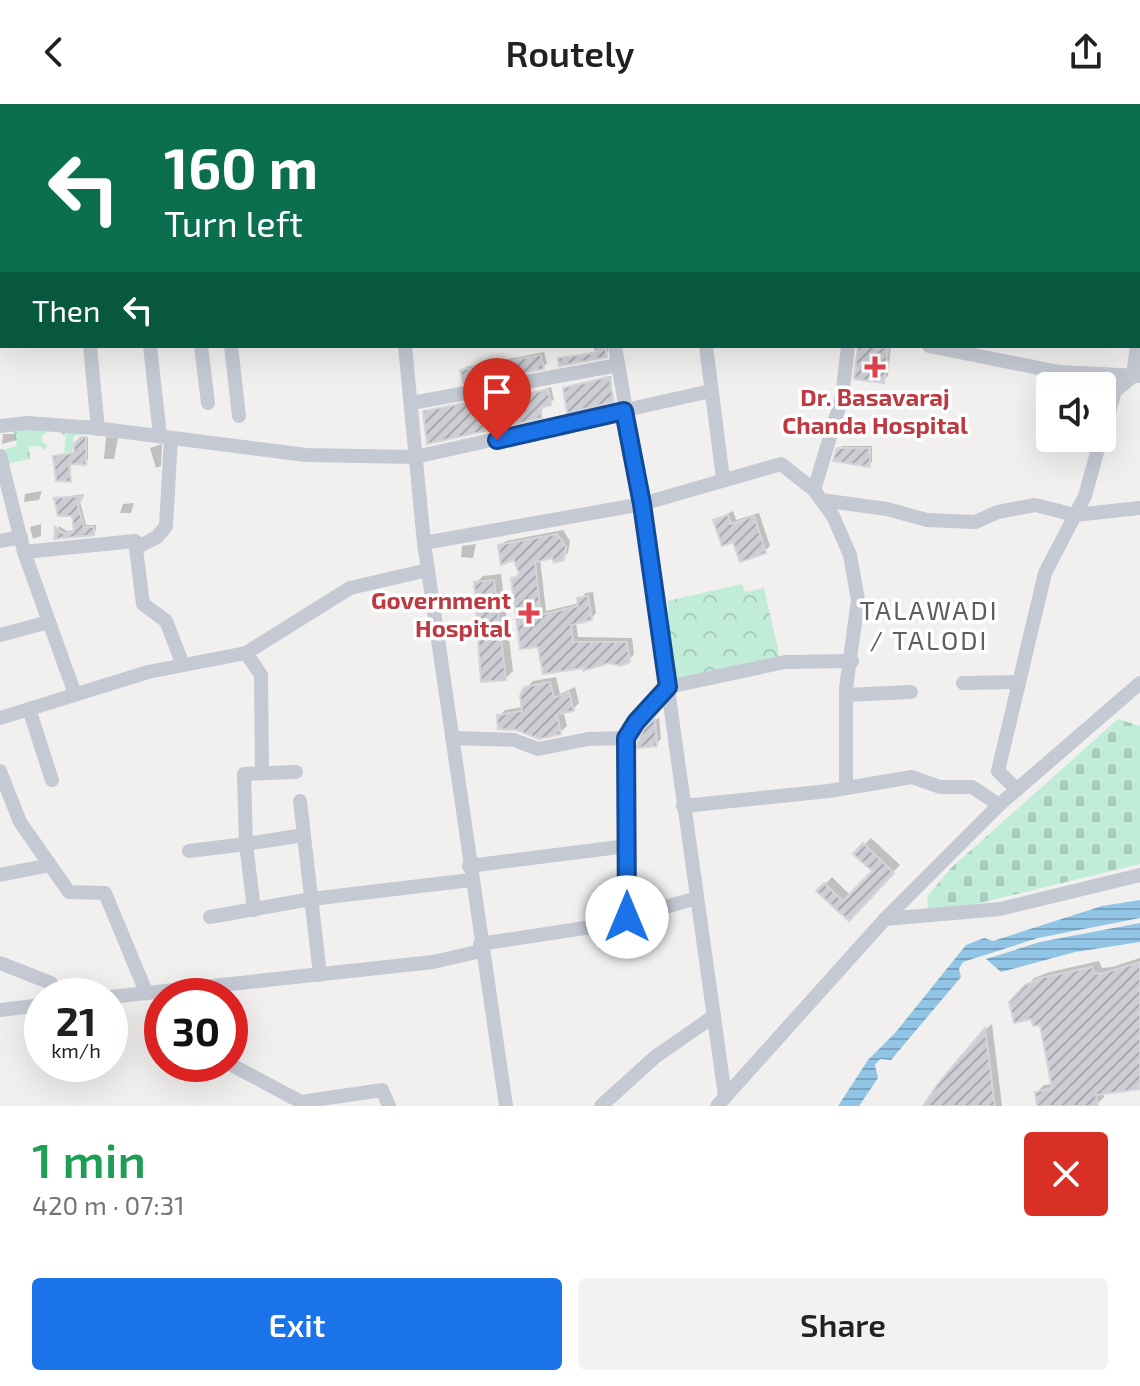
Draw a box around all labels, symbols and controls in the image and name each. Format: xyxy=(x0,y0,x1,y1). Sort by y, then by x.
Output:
icon: back xyxy=(32,30,76,74)
icon: share xyxy=(1064,30,1108,74)
text: Routely xyxy=(506,31,635,74)
text: 160 m xyxy=(164,133,318,200)
icon: left xyxy=(32,136,136,240)
text: Turn left xyxy=(164,201,303,244)
icon: left xyxy=(116,288,160,332)
text: Then xyxy=(32,292,100,328)
marker: Dr. Basavaraj Chanda Hospital xyxy=(864,356,886,378)
pin xyxy=(463,358,531,440)
icon: arrive xyxy=(475,370,519,414)
map controls xyxy=(1036,372,1116,452)
button: sound xyxy=(1036,372,1116,452)
place label: Dr. Basavaraj Chanda Hospital xyxy=(782,382,968,439)
place label: Government Hospital xyxy=(371,585,511,642)
district label: TALAWADI / TALODI xyxy=(859,594,999,655)
marker: Government Hospital xyxy=(518,602,540,624)
position arrow xyxy=(585,875,669,959)
speed limit sign: 30 xyxy=(144,978,248,1082)
text: 21 xyxy=(56,996,96,1044)
text: km/h xyxy=(51,1038,101,1062)
text: 1 min xyxy=(32,1130,146,1188)
button: close xyxy=(1024,1132,1108,1216)
text: 420 m · 07:31 xyxy=(32,1189,185,1220)
button: Exit xyxy=(32,1278,562,1370)
button: Share xyxy=(578,1278,1108,1370)

